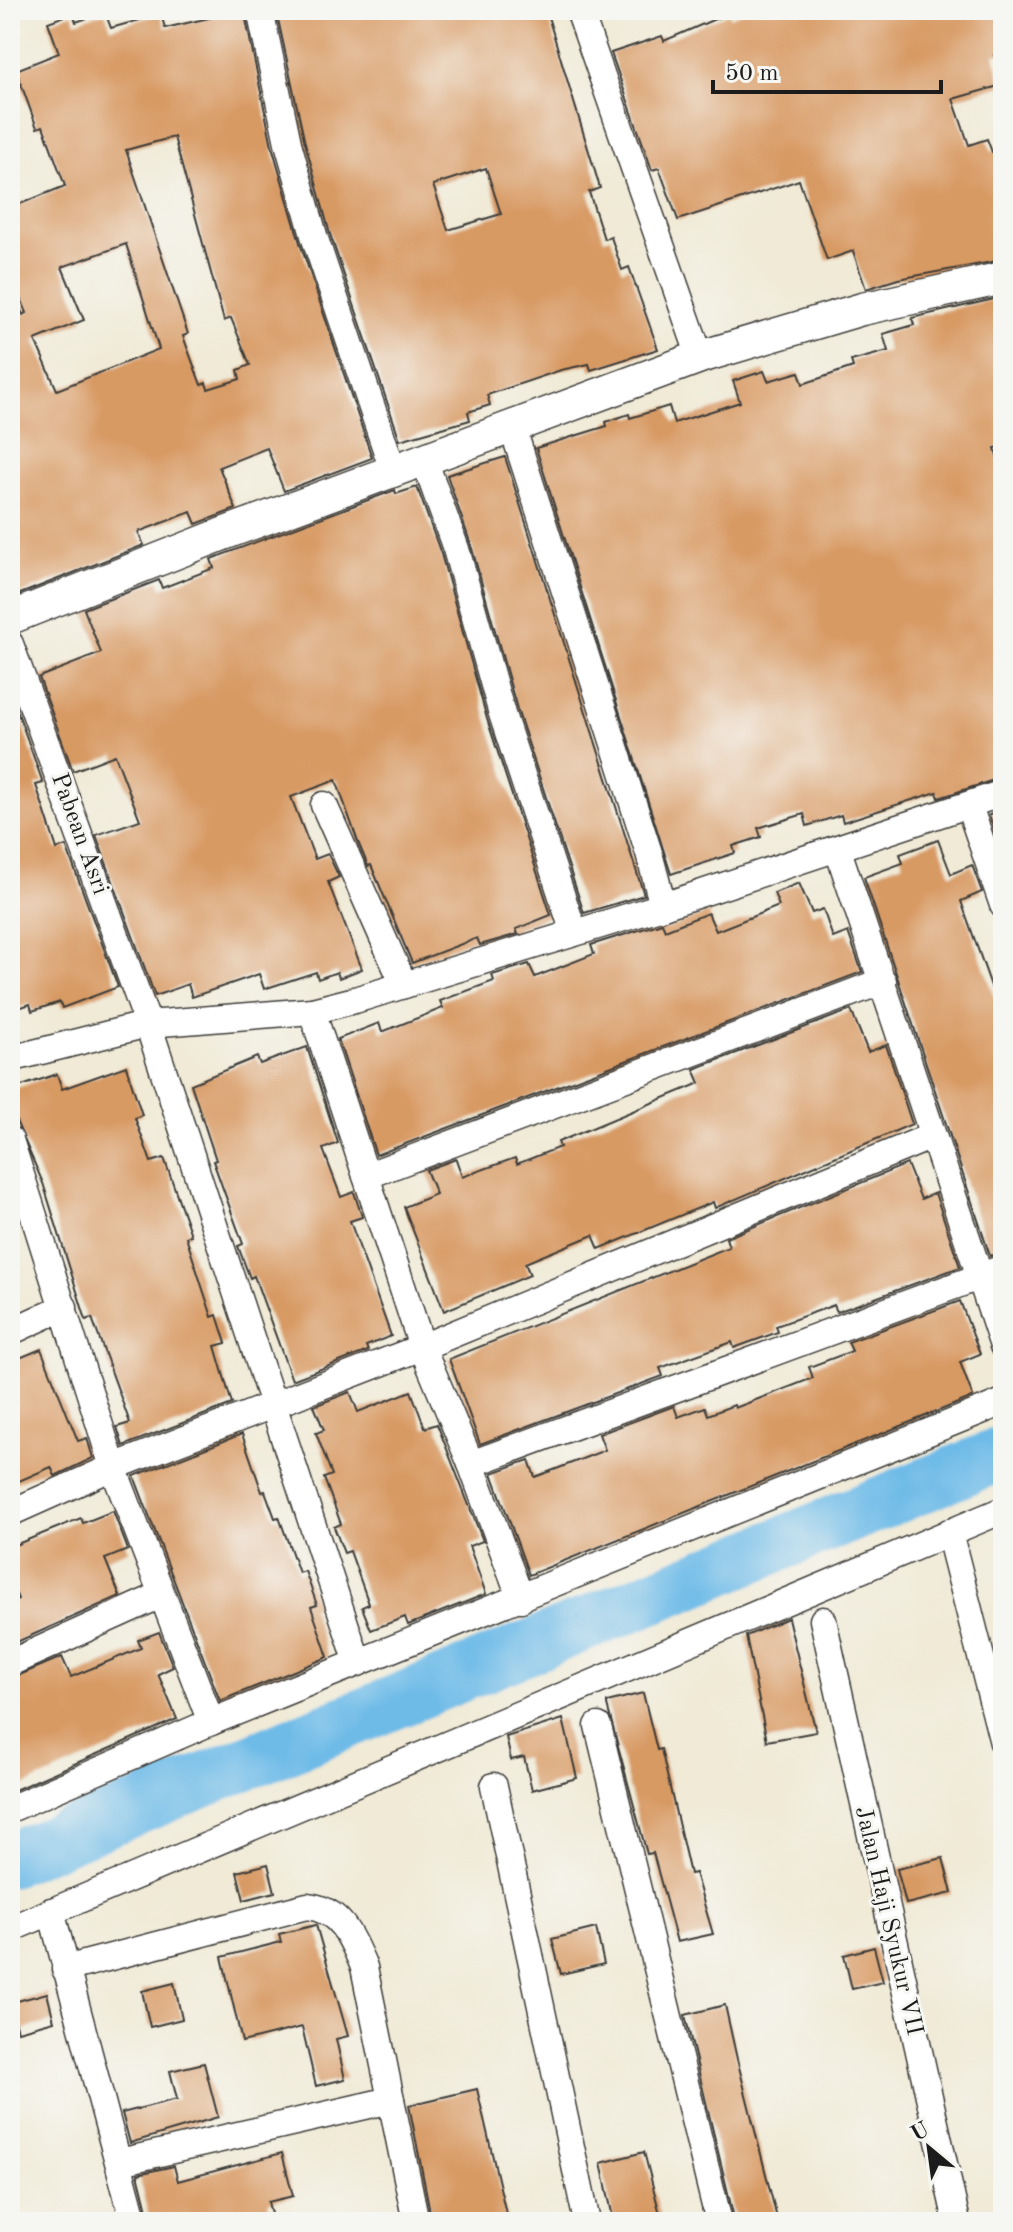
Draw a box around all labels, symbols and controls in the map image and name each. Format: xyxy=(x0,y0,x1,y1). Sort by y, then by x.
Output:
scale bar xyxy=(713,44,941,94)
text: 50 m xyxy=(725,62,779,86)
street label: Pabean Asri xyxy=(46,770,112,898)
street label: Jalan Haji Syukur VII xyxy=(850,1804,926,2038)
north arrow xyxy=(889,2108,969,2188)
text: U xyxy=(907,2118,933,2146)

